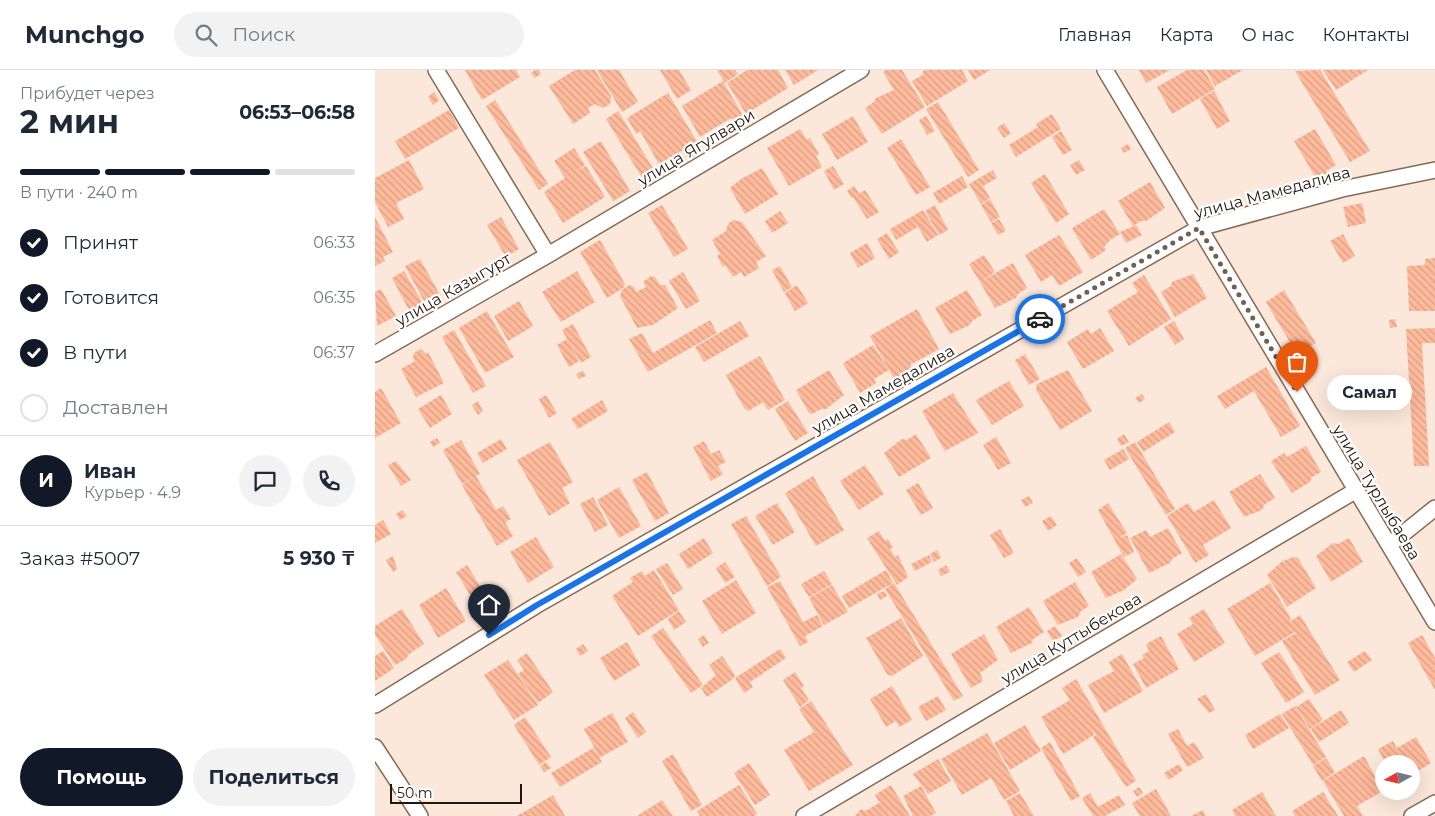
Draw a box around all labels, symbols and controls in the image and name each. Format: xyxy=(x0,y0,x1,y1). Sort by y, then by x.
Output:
search box xyxy=(174,12,524,57)
text: Munchgo xyxy=(25,20,144,49)
icon: search xyxy=(192,21,220,49)
text: Поиск xyxy=(232,23,295,46)
text: Главная xyxy=(1058,24,1132,46)
text: Карта xyxy=(1160,24,1214,46)
text: О нас xyxy=(1242,24,1294,46)
text: Контакты xyxy=(1322,24,1410,46)
text: Прибудет через xyxy=(20,84,155,103)
text: 06:53–06:58 xyxy=(239,101,355,124)
text: 2 мин xyxy=(20,102,119,141)
street label: улица Ягулвари xyxy=(633,105,758,190)
street label: улица Мамедалива xyxy=(1191,162,1352,223)
text: В пути · 240 m xyxy=(20,183,138,202)
icon: check xyxy=(20,229,48,257)
text: Принят xyxy=(63,231,138,254)
text: 06:33 xyxy=(313,233,355,252)
street label: улица Казыгурт xyxy=(391,248,515,331)
icon: check xyxy=(20,284,48,312)
text: Готовится xyxy=(63,286,159,309)
text: 06:35 xyxy=(313,288,355,307)
courier xyxy=(1015,294,1065,344)
icon: car xyxy=(1026,305,1054,333)
icon: check xyxy=(20,339,48,367)
text: В пути xyxy=(63,341,128,364)
street label: улица Мамедалива xyxy=(808,341,958,438)
pin xyxy=(1276,341,1318,392)
text: 06:37 xyxy=(313,343,355,362)
icon: bag xyxy=(1283,348,1311,376)
callout: Самал xyxy=(1327,374,1412,410)
text: Самал xyxy=(1342,383,1397,402)
text: Доставлен xyxy=(63,396,169,419)
street label: улица Турлыбаева xyxy=(1328,420,1424,563)
button: chat xyxy=(239,455,291,507)
button: phone xyxy=(303,455,355,507)
text: Иван xyxy=(84,460,136,483)
text: И xyxy=(38,469,54,492)
text: Курьер · 4.9 xyxy=(84,483,181,502)
text: Заказ #5007 xyxy=(20,547,140,570)
text: 5 930 ₸ xyxy=(283,547,355,570)
pin xyxy=(468,584,510,635)
street label: улица Куттыбекова xyxy=(997,589,1145,688)
icon: home xyxy=(475,591,503,619)
button: Помощь xyxy=(20,748,183,806)
button: Поделиться xyxy=(193,748,355,806)
north arrow xyxy=(1375,755,1420,800)
map controls xyxy=(1375,755,1420,800)
scale bar xyxy=(390,781,523,804)
text: 50 m xyxy=(397,784,433,802)

